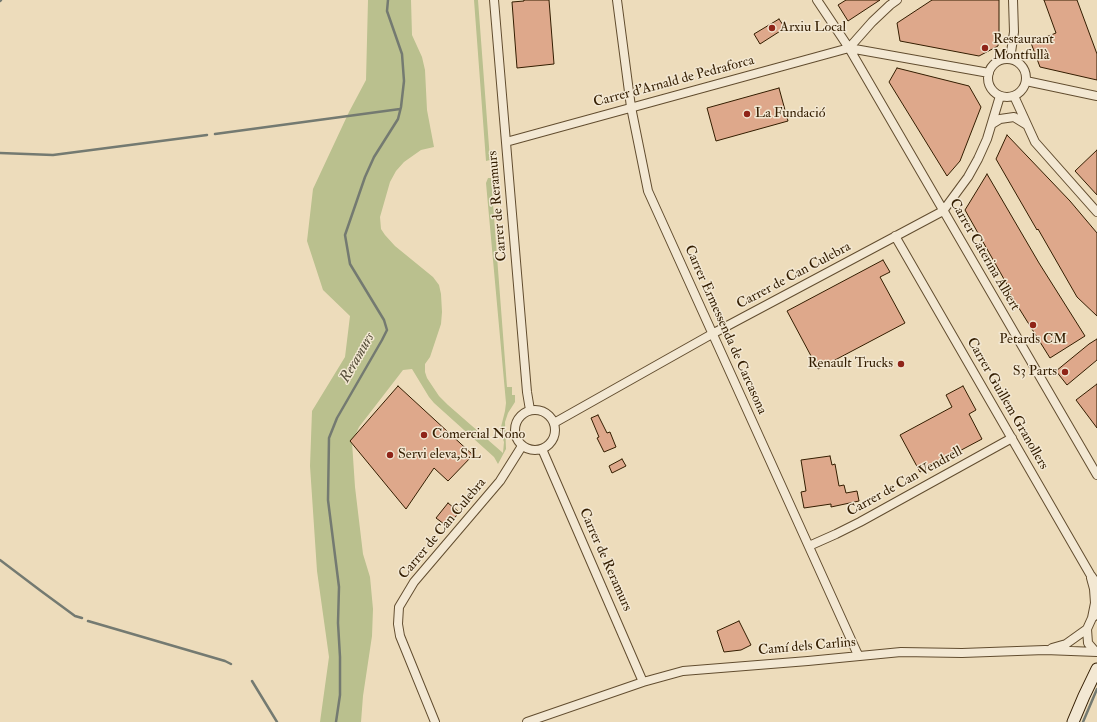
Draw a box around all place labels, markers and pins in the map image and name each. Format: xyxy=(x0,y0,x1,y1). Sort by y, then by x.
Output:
place label: Arxiu Local xyxy=(780,20,846,36)
marker: Arxiu Local xyxy=(767,23,777,33)
place label: Restaurant Montfullà xyxy=(993,32,1054,64)
marker: Restaurant Montfullà xyxy=(980,43,990,53)
place label: La Fundació xyxy=(755,106,825,122)
marker: La Fundació xyxy=(742,109,752,119)
marker: Petards CM xyxy=(1028,320,1038,330)
place label: Petards CM xyxy=(999,332,1067,348)
place label: Renault Trucks xyxy=(808,356,893,372)
marker: Renault Trucks xyxy=(896,359,906,369)
place label: S3 Parts xyxy=(1013,364,1057,380)
marker: S3 Parts xyxy=(1060,367,1070,377)
place label: Comercial Nono xyxy=(432,427,525,443)
marker: Comercial Nono xyxy=(419,430,429,440)
place label: Servi eleva,S.L xyxy=(398,447,481,463)
marker: Servi eleva,S.L xyxy=(385,450,395,460)

